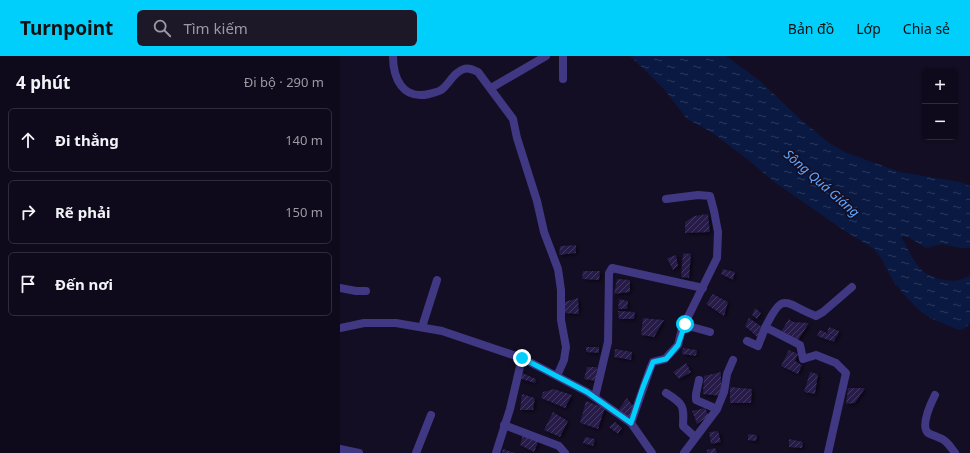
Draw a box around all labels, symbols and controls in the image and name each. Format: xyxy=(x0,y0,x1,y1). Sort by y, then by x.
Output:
search box xyxy=(137,10,417,46)
text: Turnpoint xyxy=(20,15,113,41)
icon: search xyxy=(151,17,173,39)
text: Tìm kiếm xyxy=(183,18,248,38)
text: Bản đồ xyxy=(788,19,834,38)
text: Lớp xyxy=(856,19,881,38)
text: Chia sẻ xyxy=(903,19,950,38)
map controls xyxy=(922,68,958,140)
button: + xyxy=(922,68,958,104)
text: 4 phút xyxy=(16,71,70,94)
text: Đi bộ · 290 m xyxy=(244,73,324,91)
button: − xyxy=(922,104,958,140)
icon: ahead xyxy=(17,129,39,151)
text: Đi thẳng xyxy=(55,130,119,150)
text: 140 m xyxy=(285,131,323,149)
water label: Sông Quá Giáng xyxy=(780,145,864,221)
icon: right xyxy=(17,201,39,223)
text: Rẽ phải xyxy=(55,202,110,222)
text: 150 m xyxy=(285,203,323,221)
icon: arrive xyxy=(17,273,39,295)
text: Đến nơi xyxy=(55,274,113,294)
route start xyxy=(676,315,694,333)
route end xyxy=(513,349,531,367)

